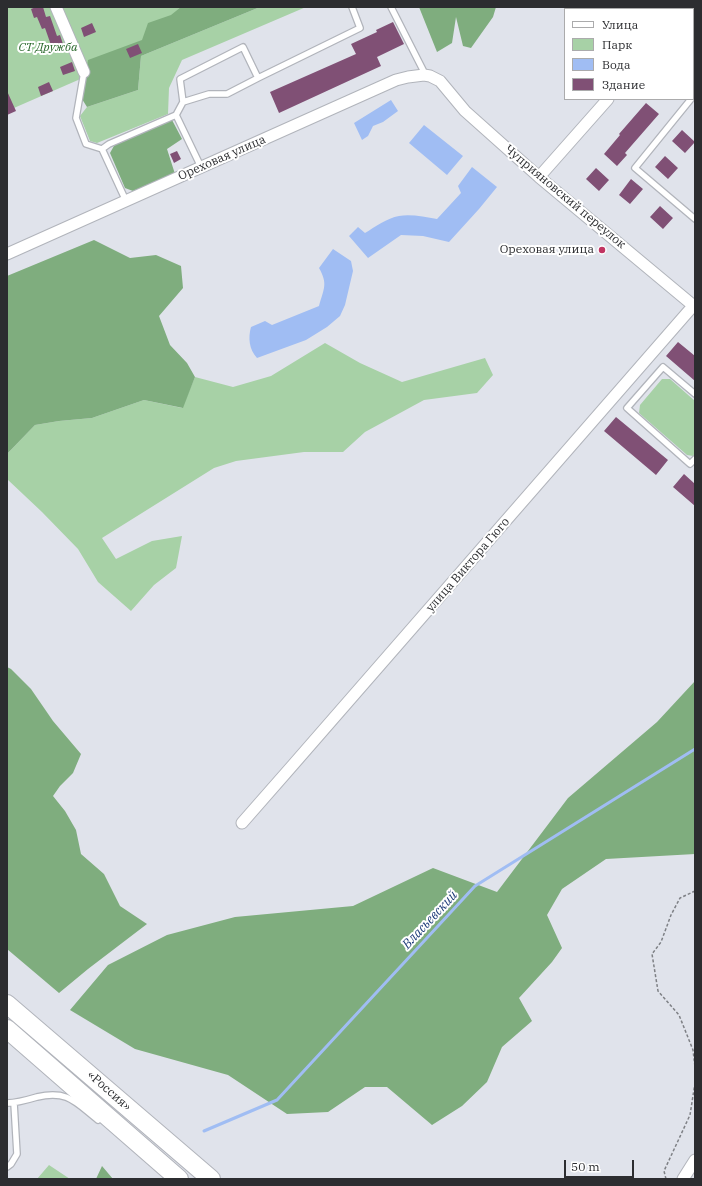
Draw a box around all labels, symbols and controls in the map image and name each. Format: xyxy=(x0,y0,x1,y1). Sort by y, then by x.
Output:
legend xyxy=(564,8,694,100)
text: Улица xyxy=(602,17,638,32)
text: Парк xyxy=(602,37,632,52)
park label: СТ Дружба xyxy=(19,41,77,55)
text: Вода xyxy=(602,57,630,72)
text: Здание xyxy=(602,77,645,92)
street label: Ореховая улица xyxy=(176,132,268,184)
street label: Чуприяновский переулок xyxy=(502,142,628,252)
place label: Ореховая улица xyxy=(500,243,594,257)
marker: Ореховая улица xyxy=(597,245,607,255)
street label: улица Виктора Гюго xyxy=(423,515,513,615)
water label: Власьевский xyxy=(399,888,461,952)
street label: «Россия» xyxy=(84,1068,134,1114)
scale bar xyxy=(566,1152,636,1178)
text: 50 m xyxy=(571,1159,600,1174)

